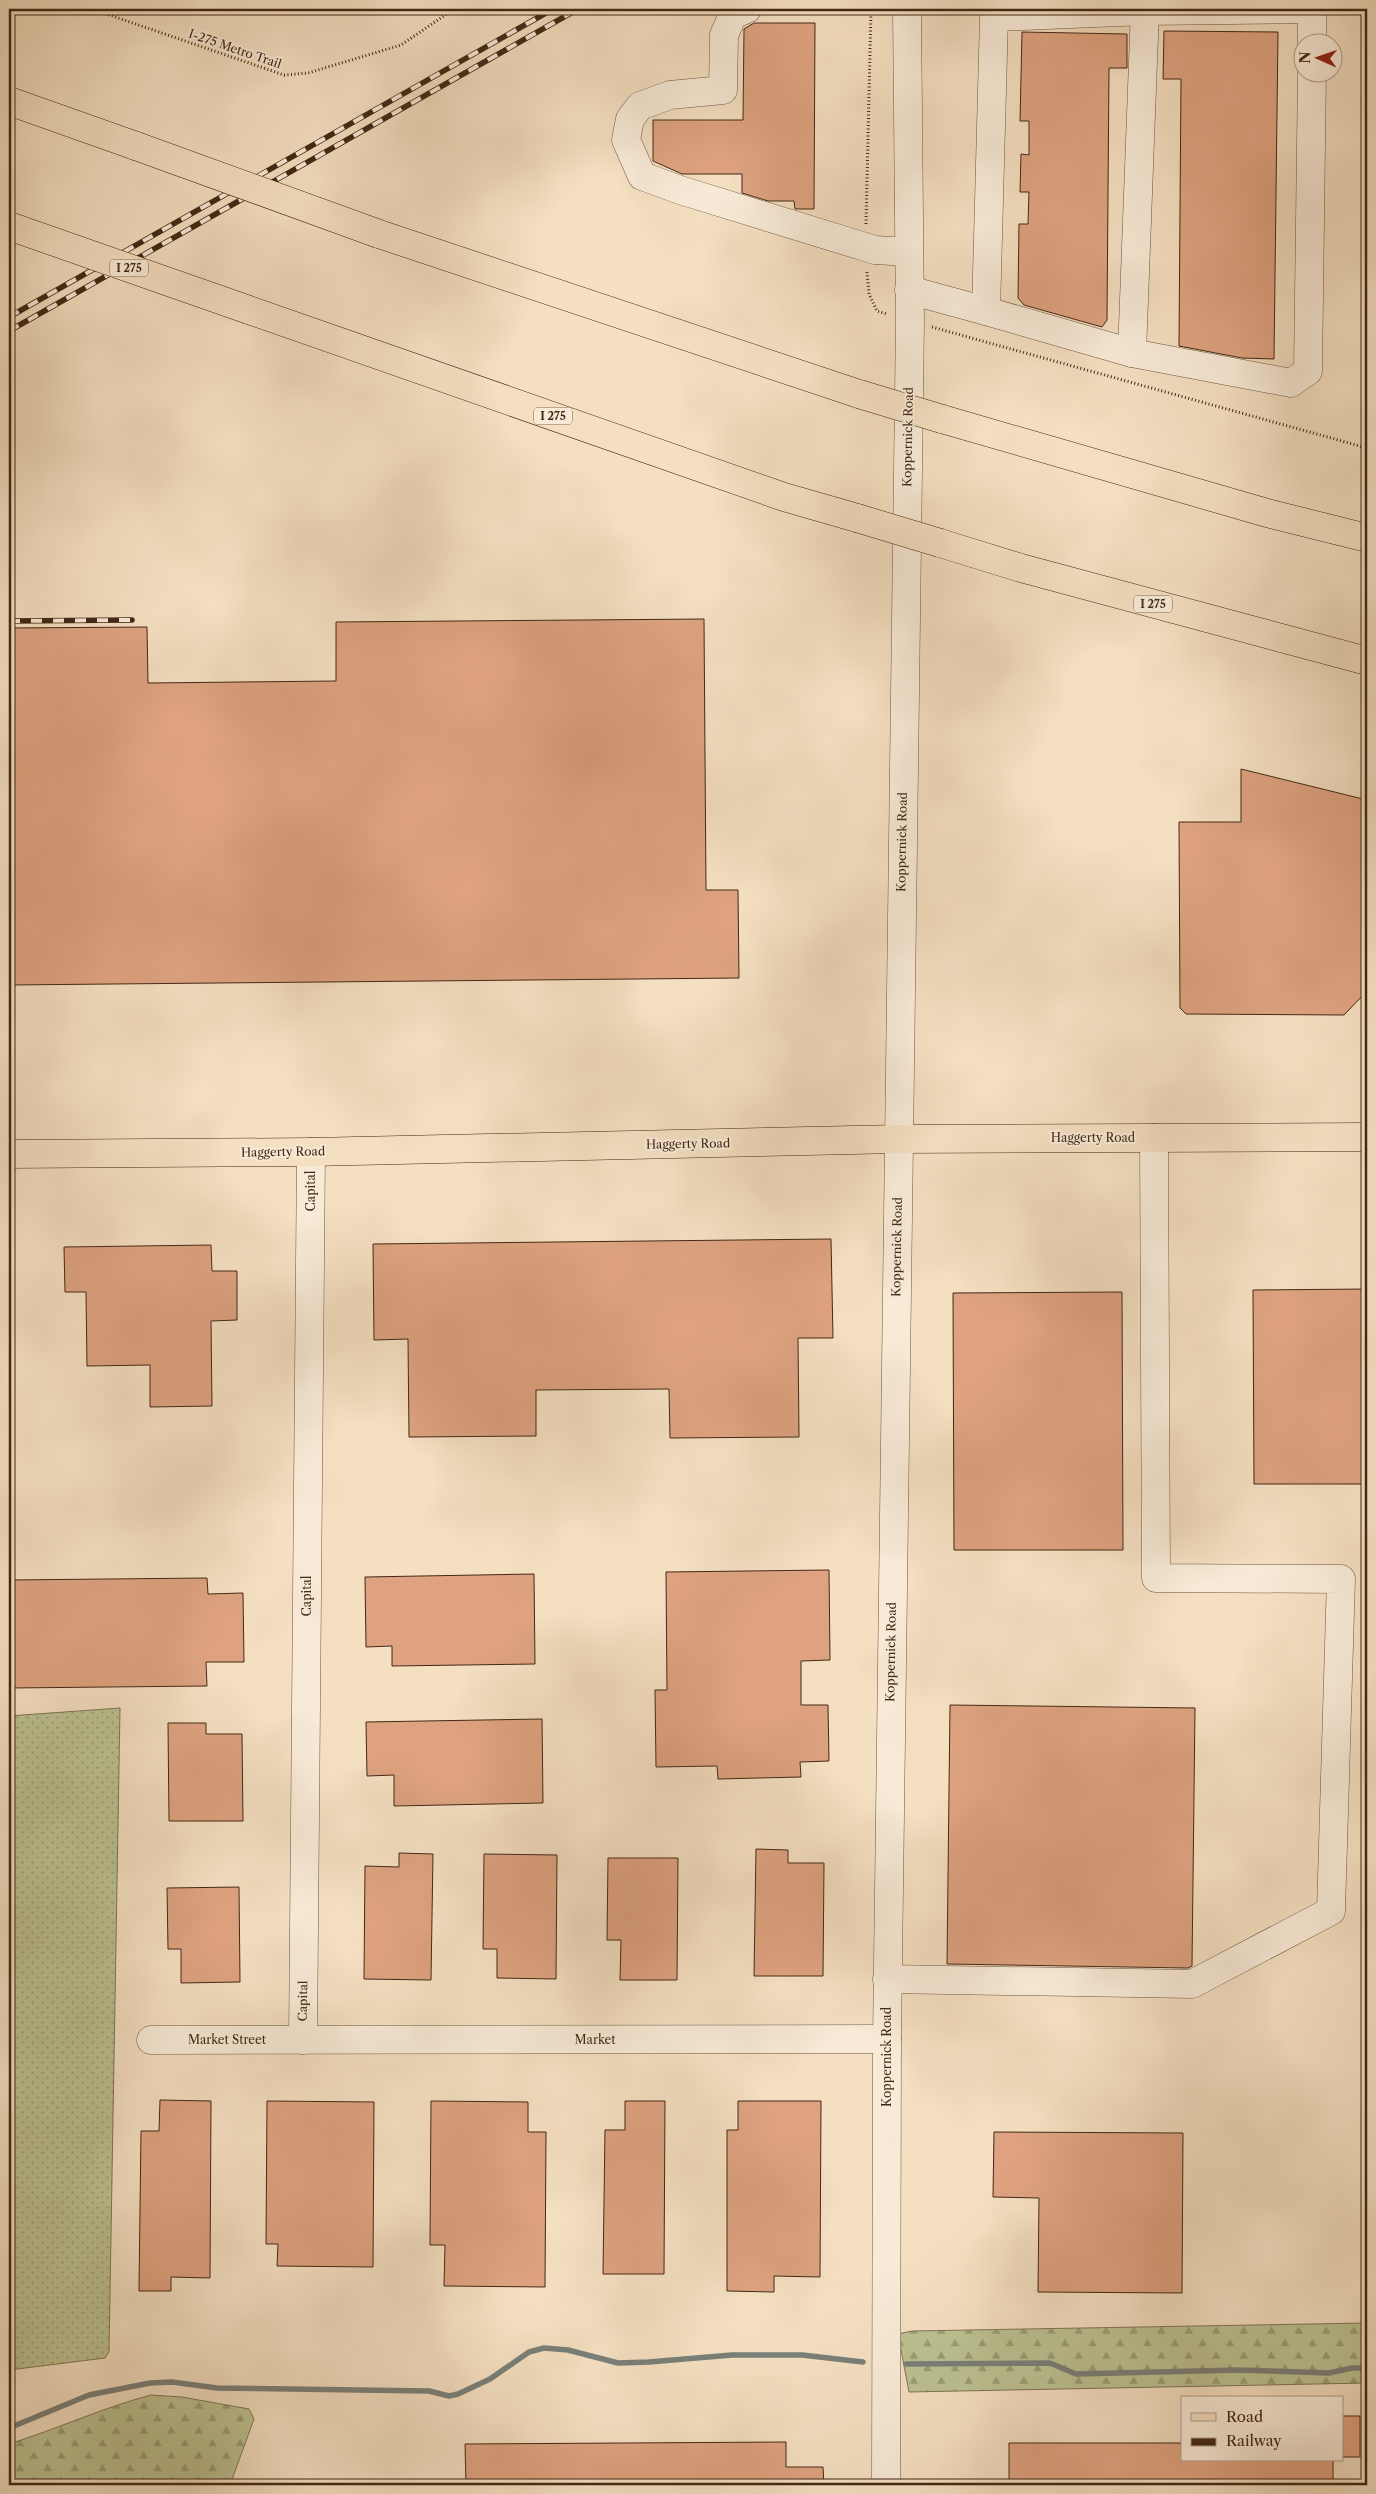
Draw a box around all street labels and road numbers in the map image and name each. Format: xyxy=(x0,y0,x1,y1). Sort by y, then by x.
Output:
street label: I-275 Metro Trail xyxy=(187,26,284,72)
road number: I 275 xyxy=(110,260,148,276)
street label: Koppernick Road xyxy=(899,386,916,487)
road number: I 275 xyxy=(534,408,572,424)
road number: I 275 xyxy=(1134,596,1172,612)
street label: Koppernick Road xyxy=(893,791,910,892)
street label: Haggerty Road xyxy=(1051,1130,1136,1145)
street label: Haggerty Road xyxy=(646,1135,731,1152)
street label: Haggerty Road xyxy=(241,1143,326,1160)
street label: Capital xyxy=(303,1170,318,1211)
street label: Koppernick Road xyxy=(888,1196,905,1297)
street label: Capital xyxy=(299,1575,314,1616)
street label: Koppernick Road xyxy=(882,1601,899,1702)
street label: Capital xyxy=(295,1980,310,2022)
street label: Koppernick Road xyxy=(879,2006,894,2107)
street label: Market Street xyxy=(188,2032,267,2047)
street label: Market xyxy=(575,2032,616,2047)

